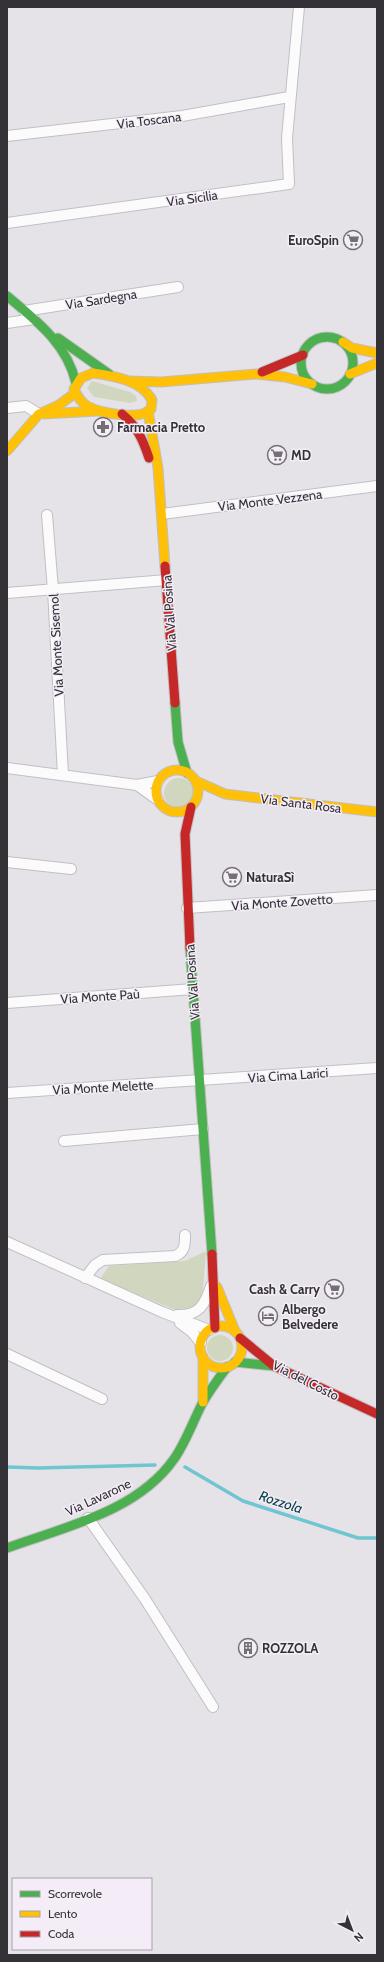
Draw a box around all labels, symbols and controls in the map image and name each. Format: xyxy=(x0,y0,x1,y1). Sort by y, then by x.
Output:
street label: Via Toscana xyxy=(116,108,183,132)
street label: Via Sicilia xyxy=(165,186,219,210)
supermarket icon: EuroSpin xyxy=(342,229,364,251)
place label: EuroSpin xyxy=(288,232,339,248)
street label: Via Sardegna xyxy=(64,285,139,313)
pharmacy icon: Farmacia Pretto xyxy=(92,416,114,438)
place label: Farmacia Pretto xyxy=(117,419,206,435)
supermarket icon: MD xyxy=(266,444,288,466)
place label: MD xyxy=(291,447,311,463)
street label: Via Monte Vezzena xyxy=(217,486,324,514)
street label: Via Val Posina xyxy=(158,574,180,652)
street label: Via Monte Sisemol xyxy=(45,593,67,697)
street label: Via Santa Rosa xyxy=(260,790,343,816)
supermarket icon: NaturaSì xyxy=(221,866,243,888)
place label: NaturaSì xyxy=(246,869,294,885)
street label: Via Monte Zovetto xyxy=(231,890,333,914)
street label: Via Val Posina xyxy=(181,943,203,1021)
street label: Via Monte Paù xyxy=(60,985,140,1007)
street label: Via Cima Larici xyxy=(247,1064,329,1086)
street label: Via Monte Melette xyxy=(52,1076,154,1098)
supermarket icon: Cash & Carry xyxy=(323,1278,345,1300)
place label: Cash & Carry xyxy=(249,1281,320,1297)
place label: Albergo Belvedere xyxy=(282,1301,339,1332)
hotel icon: Albergo Belvedere xyxy=(257,1305,279,1327)
street label: Via del Costo xyxy=(270,1356,342,1404)
street label: Via Lavarone xyxy=(63,1475,134,1519)
water label: Rozzola xyxy=(257,1487,305,1517)
building icon: ROZZOLA xyxy=(237,1637,259,1659)
place label: ROZZOLA xyxy=(262,1640,319,1656)
legend xyxy=(12,1878,152,1950)
text: Scorrevole xyxy=(48,1886,102,1901)
text: Lento xyxy=(48,1906,78,1921)
north arrow xyxy=(332,1910,372,1950)
text: Coda xyxy=(48,1926,74,1941)
text: N xyxy=(351,1930,366,1945)

